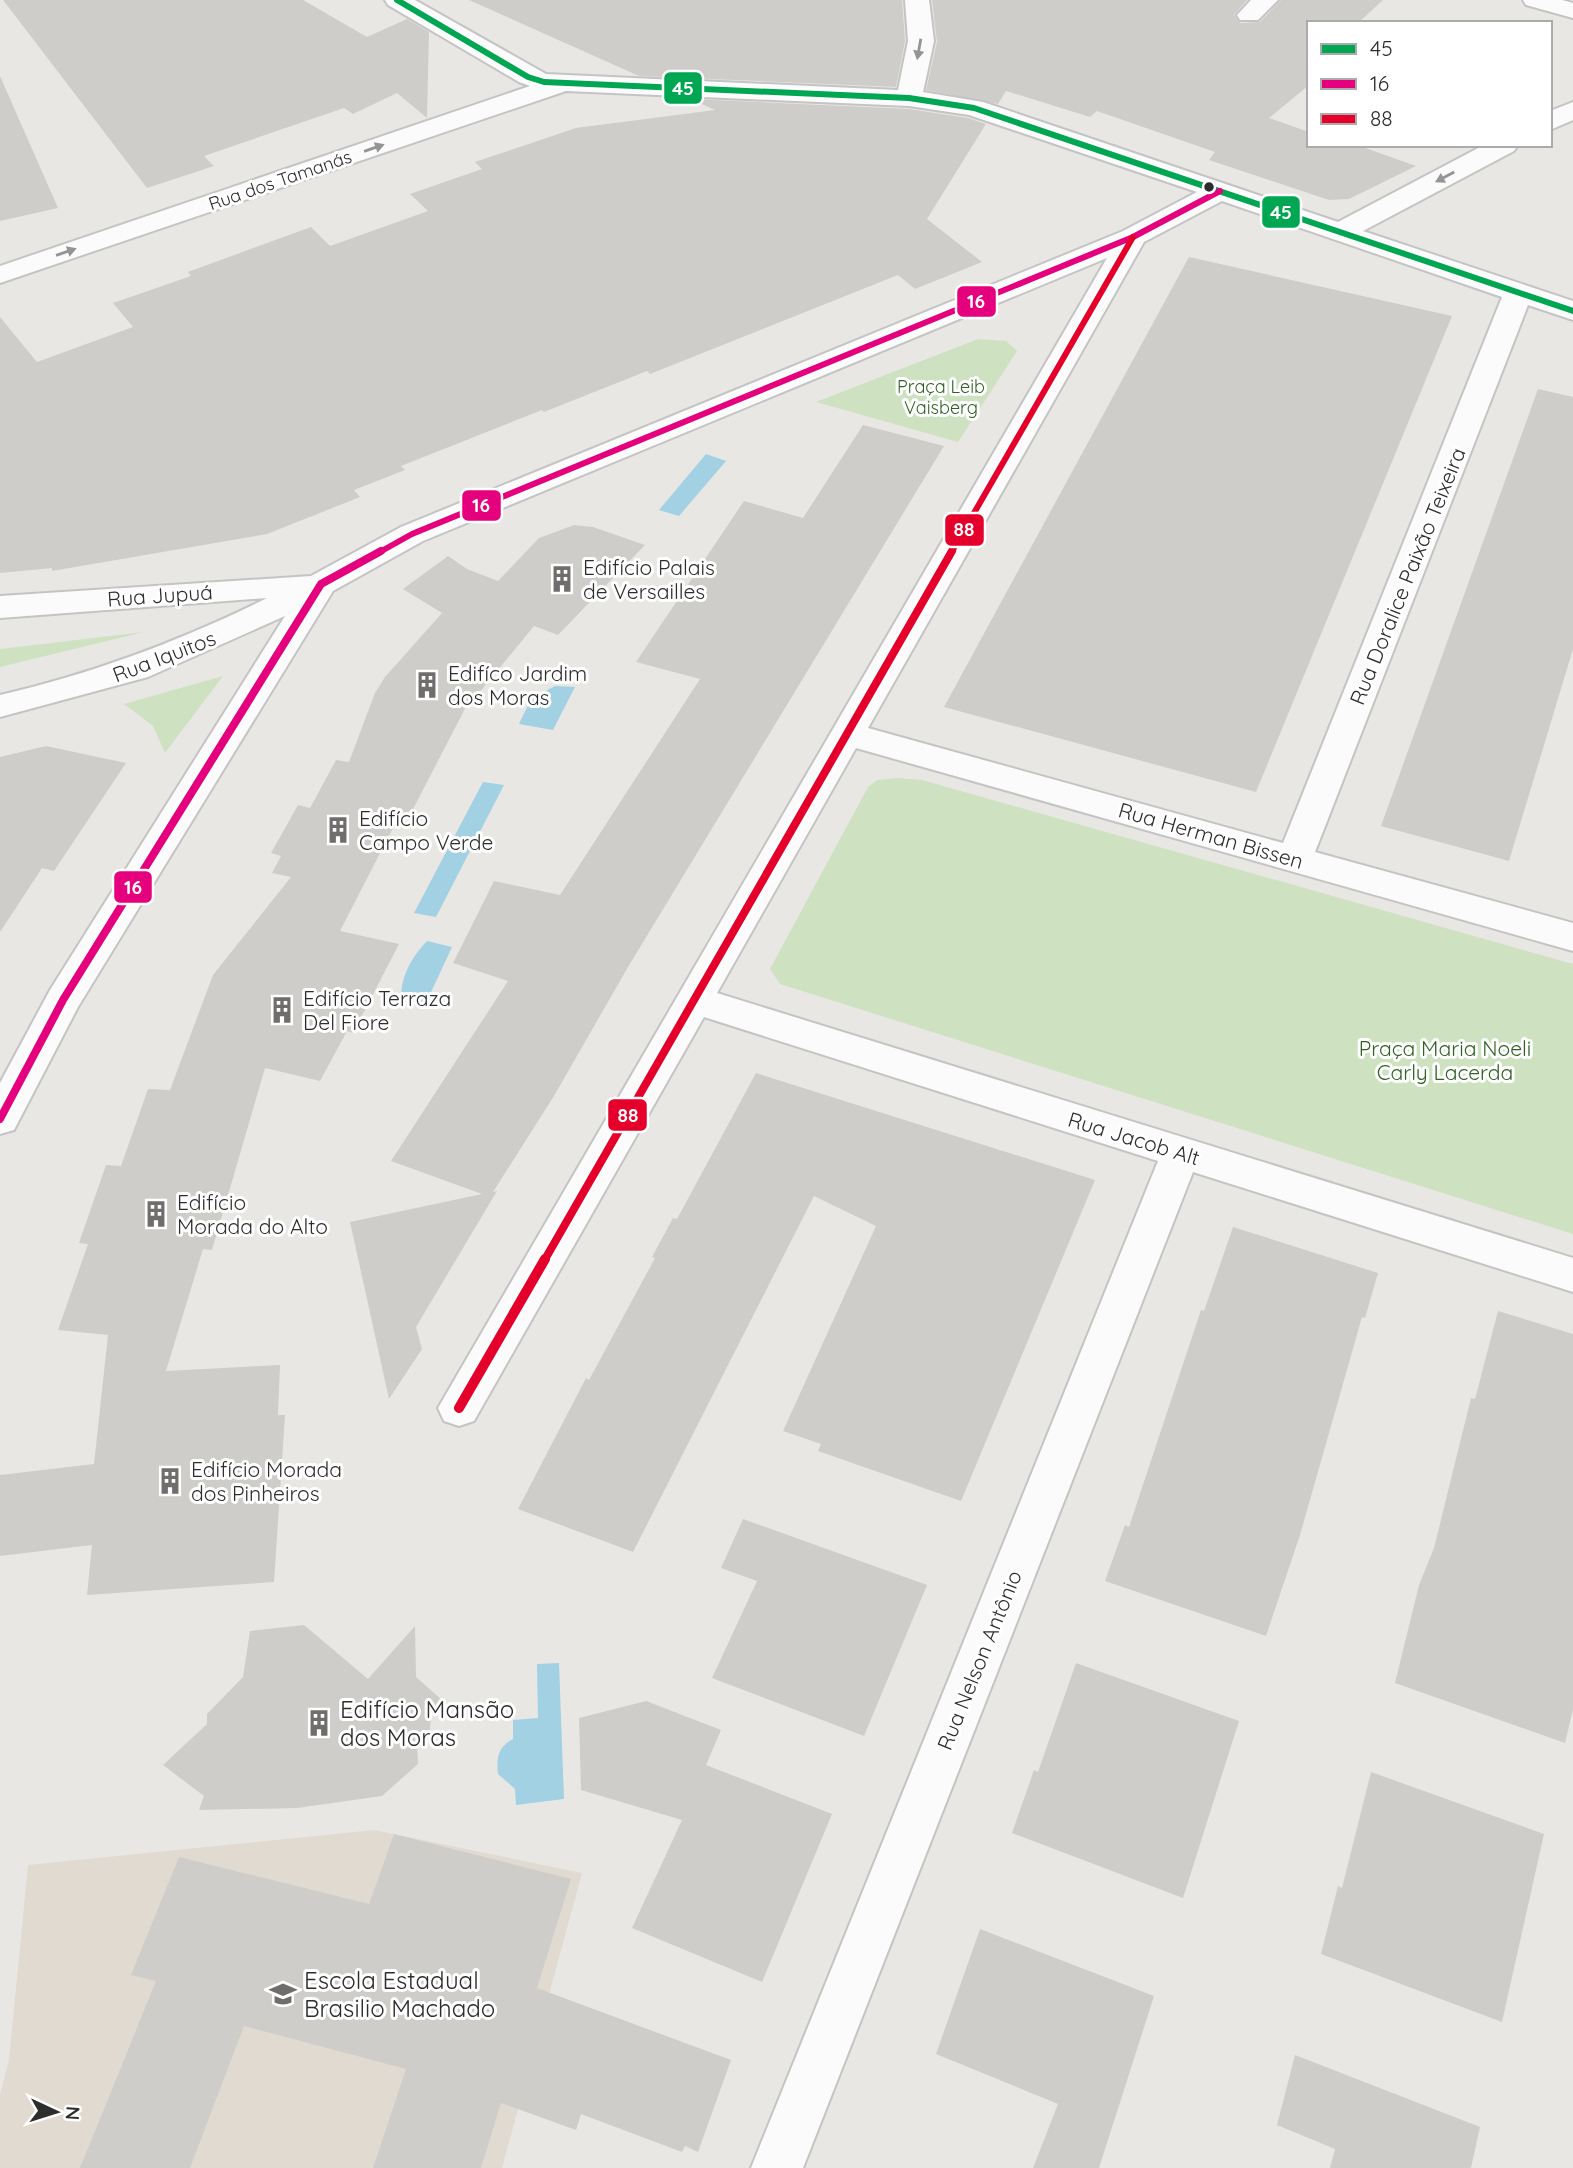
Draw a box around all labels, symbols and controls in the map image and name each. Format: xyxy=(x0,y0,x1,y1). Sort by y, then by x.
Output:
legend xyxy=(1307,21,1552,147)
text: 45 xyxy=(1370,35,1393,61)
one-way arrow xyxy=(913,38,924,60)
text: 16 xyxy=(1370,70,1389,96)
line badge: 45 xyxy=(663,71,703,105)
text: 45 xyxy=(672,76,694,100)
text: 88 xyxy=(1370,105,1393,131)
one-way arrow xyxy=(364,142,385,153)
street label: Rua dos Tamanás xyxy=(205,145,355,215)
one-way arrow xyxy=(1435,171,1455,183)
unlabelled marker xyxy=(1202,180,1216,194)
line badge: 45 xyxy=(1261,195,1301,229)
text: 45 xyxy=(1270,200,1292,224)
one-way arrow xyxy=(56,247,77,257)
line badge: 16 xyxy=(956,285,997,318)
text: 16 xyxy=(967,289,985,313)
park label: Praça Leib Vaisberg xyxy=(897,375,985,419)
street label: Rua Doralice Paixão Teixeira xyxy=(1343,444,1471,708)
line badge: 16 xyxy=(461,489,502,522)
text: 16 xyxy=(472,493,490,517)
line badge: 88 xyxy=(944,513,985,547)
text: 88 xyxy=(954,517,974,541)
place label: Edifício Palais de Versailles xyxy=(583,554,715,604)
building icon: Edifício Palais de Versailles xyxy=(547,564,577,594)
street label: Rua Jupuá xyxy=(106,578,214,612)
street label: Rua Iquitos xyxy=(109,624,219,688)
place label: Edifíco Jardim dos Moras xyxy=(448,660,587,710)
building icon: Edifíco Jardim dos Moras xyxy=(412,670,442,700)
street label: Rua Herman Bissen xyxy=(1116,796,1306,874)
place label: Edifício Campo Verde xyxy=(359,805,493,855)
building icon: Edifício Campo Verde xyxy=(323,815,353,845)
line badge: 16 xyxy=(113,870,153,904)
text: 16 xyxy=(124,875,142,899)
place label: Edifício Terraza Del Fiore xyxy=(303,985,451,1035)
building icon: Edifício Terraza Del Fiore xyxy=(267,995,297,1025)
park label: Praça Maria Noeli Carly Lacerda xyxy=(1359,1035,1531,1085)
line badge: 88 xyxy=(607,1098,648,1132)
text: 88 xyxy=(618,1103,638,1127)
street label: Rua Jacob Alt xyxy=(1065,1106,1203,1170)
place label: Edifício Morada do Alto xyxy=(177,1189,328,1239)
building icon: Edifício Morada do Alto xyxy=(141,1199,171,1229)
place label: Edifício Morada dos Pinheiros xyxy=(191,1456,342,1506)
building icon: Edifício Morada dos Pinheiros xyxy=(155,1466,185,1496)
street label: Rua Nelson Antônio xyxy=(931,1566,1027,1754)
place label: Edifício Mansão dos Moras xyxy=(340,1694,514,1752)
building icon: Edifício Mansão dos Moras xyxy=(304,1708,334,1738)
place label: Escola Estadual Brasilio Machado xyxy=(304,1965,495,2023)
school or university icon: Escola Estadual Brasilio Machado xyxy=(268,1979,298,2009)
north arrow xyxy=(21,2077,91,2147)
text: N xyxy=(61,2105,85,2121)

